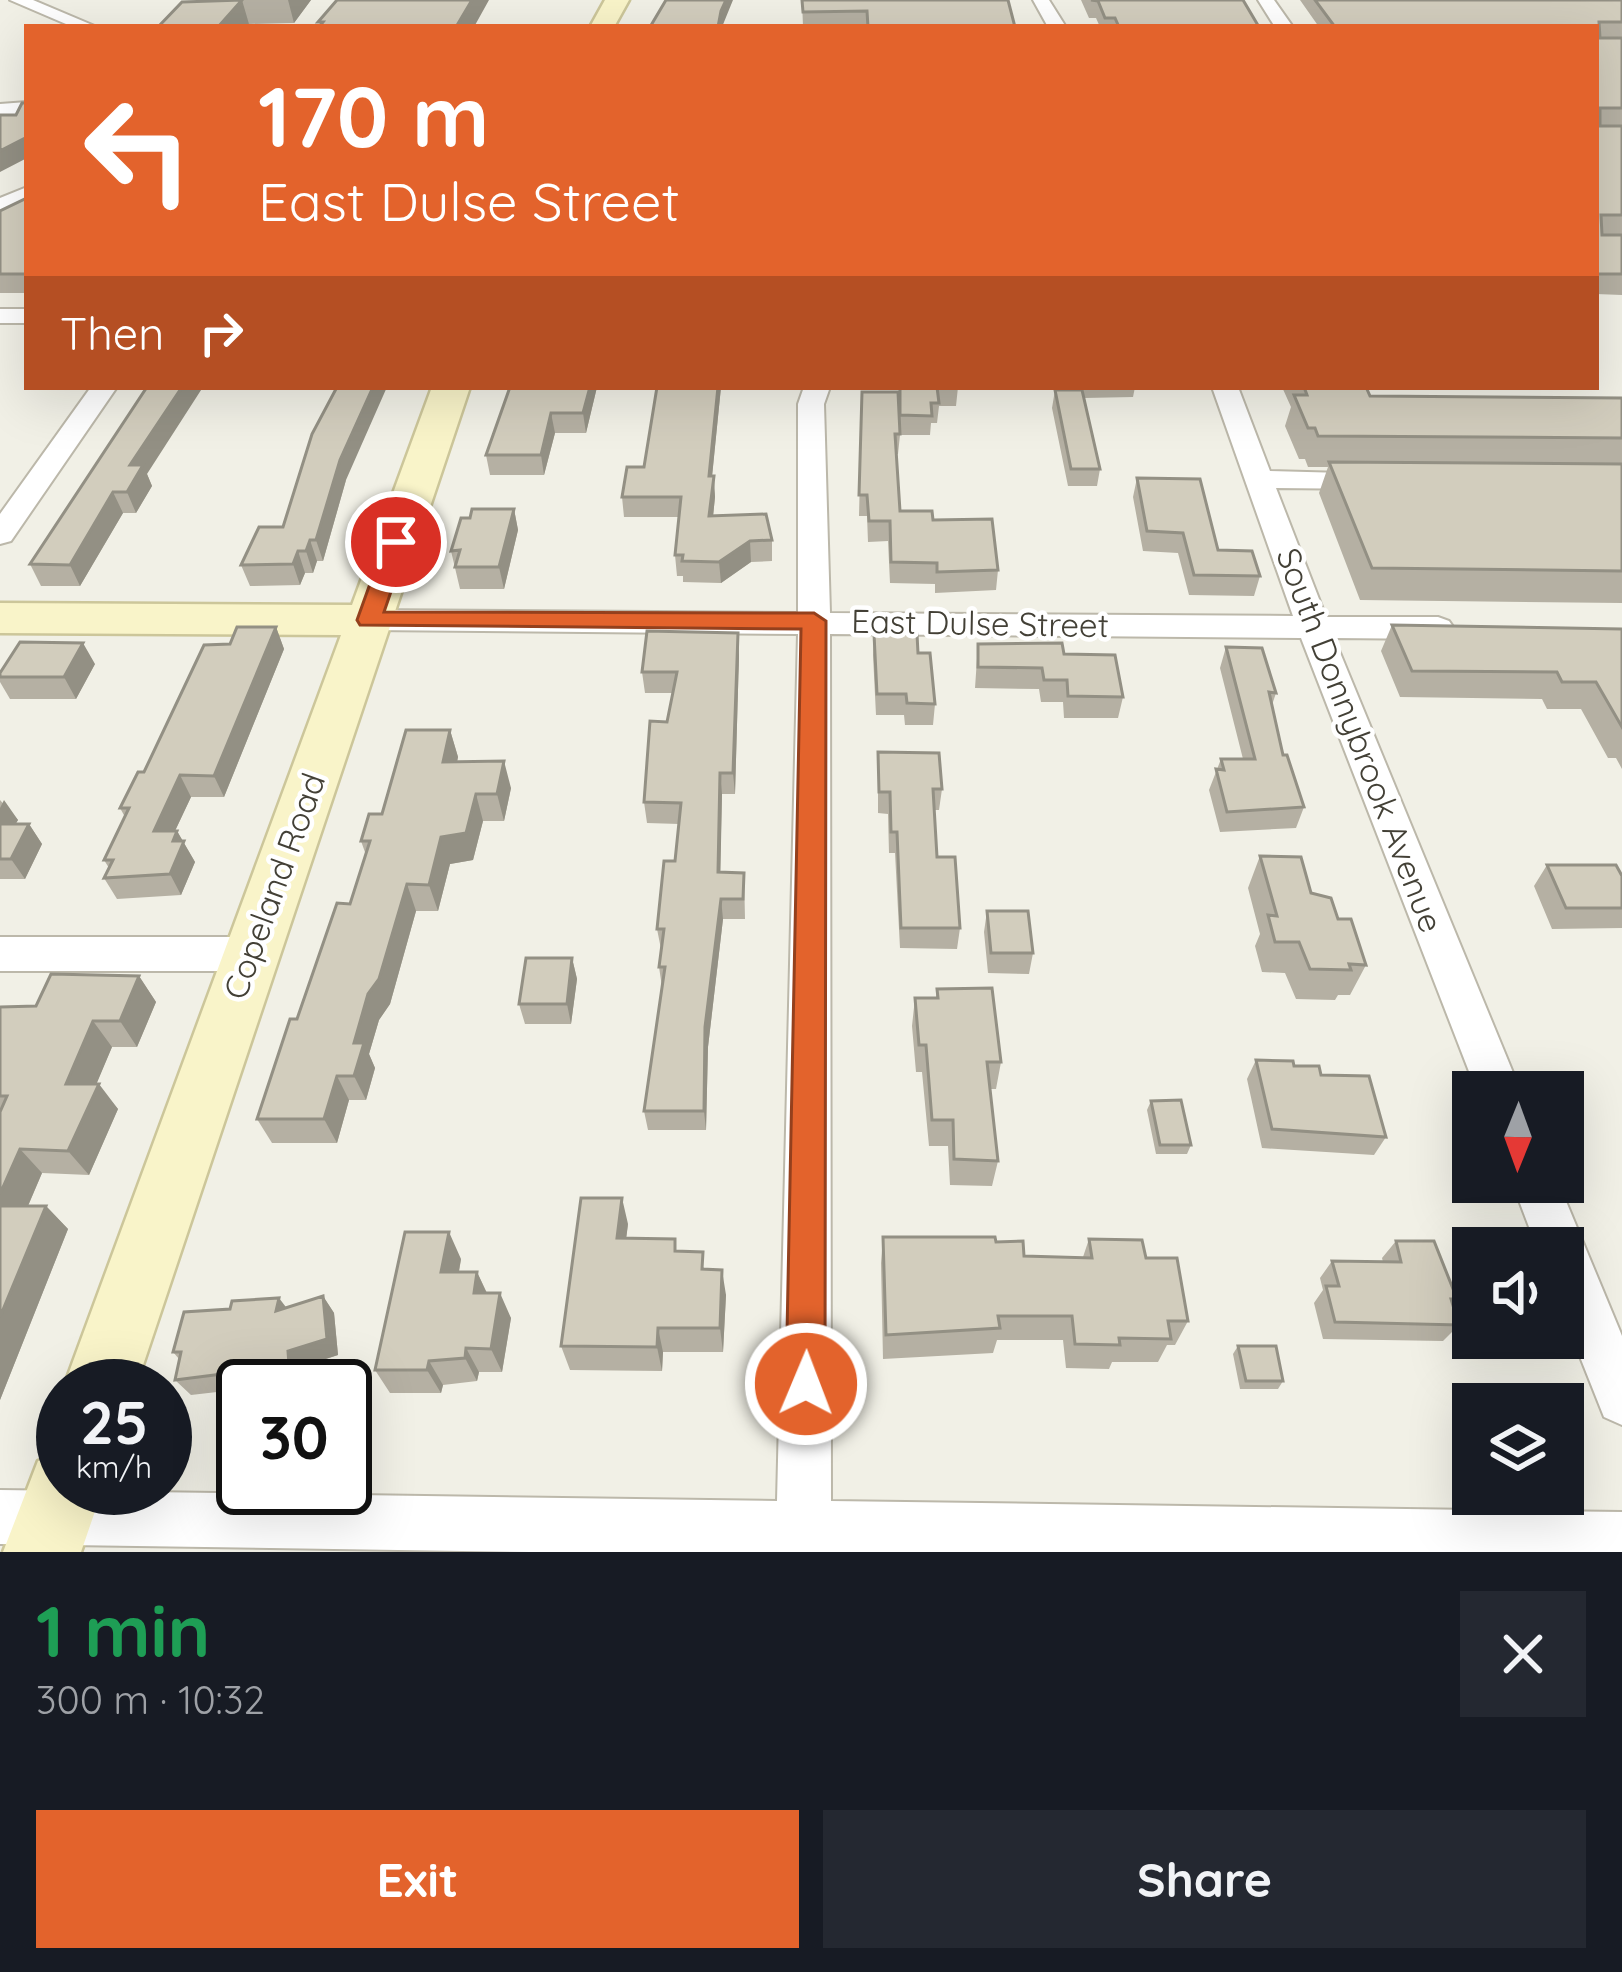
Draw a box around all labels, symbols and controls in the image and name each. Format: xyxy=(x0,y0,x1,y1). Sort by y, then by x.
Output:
text: 170 m xyxy=(258,63,489,168)
icon: left xyxy=(60,72,216,228)
text: East Dulse Street xyxy=(258,167,680,235)
icon: right xyxy=(188,300,254,366)
text: Then xyxy=(60,305,164,361)
pin xyxy=(345,491,447,593)
icon: arrive xyxy=(363,509,429,575)
street label: South Donnybrook Avenue xyxy=(1268,542,1453,938)
street label: East Dulse Street xyxy=(851,600,1109,645)
street label: Copeland Road xyxy=(214,767,333,1005)
north arrow xyxy=(1452,1071,1584,1203)
map controls xyxy=(1452,1071,1584,1515)
button: sound xyxy=(1452,1227,1584,1359)
position arrow xyxy=(743,1321,869,1447)
speed limit sign: 30 xyxy=(216,1359,372,1515)
button: layers xyxy=(1452,1383,1584,1515)
text: 25 xyxy=(80,1384,148,1459)
text: km/h xyxy=(76,1448,152,1486)
text: 1 min xyxy=(36,1585,210,1675)
button: close xyxy=(1460,1591,1586,1717)
text: 300 m · 10:32 xyxy=(36,1675,265,1724)
button: Exit xyxy=(36,1810,799,1948)
button: Share xyxy=(823,1810,1586,1948)

